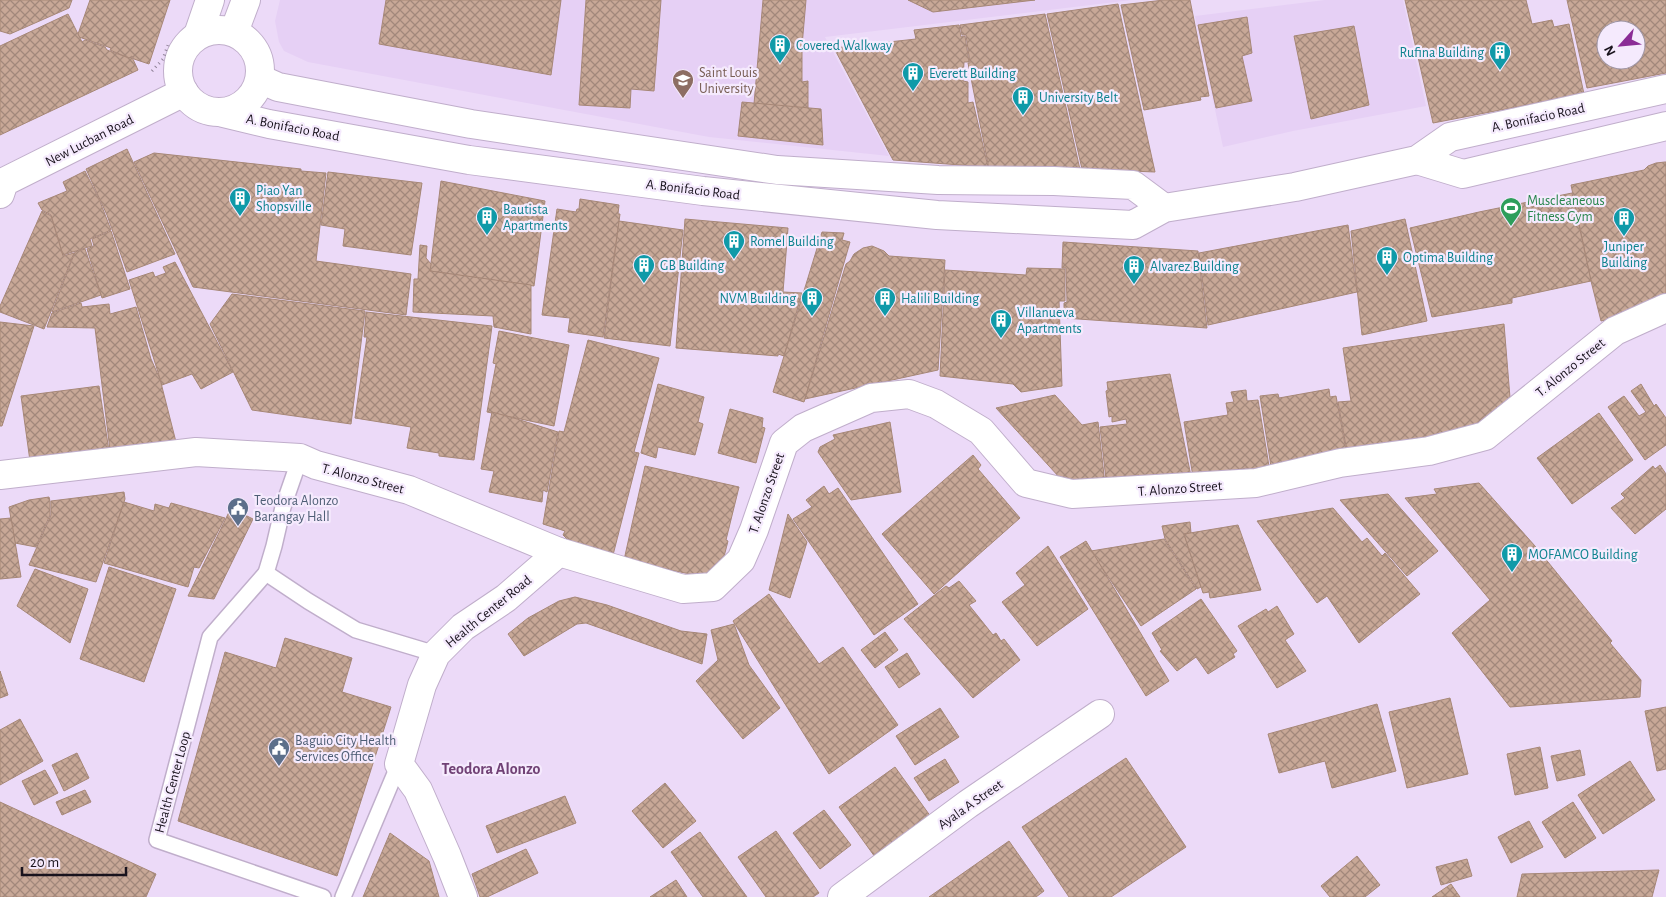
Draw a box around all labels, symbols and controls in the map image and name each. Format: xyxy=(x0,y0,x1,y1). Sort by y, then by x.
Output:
north arrow xyxy=(1596,20,1646,70)
building icon: Covered Walkway xyxy=(768,33,792,64)
place label: Covered Walkway xyxy=(796,39,892,53)
building icon: Rufina Building xyxy=(1488,40,1512,71)
text: N xyxy=(1602,43,1619,58)
place label: Rufina Building xyxy=(1400,46,1484,60)
building icon: Everett Building xyxy=(901,61,925,92)
place label: Saint Louis University xyxy=(699,66,757,96)
place label: Everett Building xyxy=(929,67,1016,81)
school or university icon: Saint Louis University xyxy=(671,68,695,99)
building icon: University Belt xyxy=(1011,85,1035,116)
place label: University Belt xyxy=(1039,91,1118,105)
street label: A. Bonifacio Road xyxy=(1490,101,1586,135)
street label: A. Bonifacio Road xyxy=(245,112,341,144)
street label: New Lucban Road xyxy=(43,113,136,169)
street label: A. Bonifacio Road xyxy=(645,177,741,203)
place label: Piao Yan Shopsville xyxy=(256,184,312,214)
building icon: Piao Yan Shopsville xyxy=(228,186,252,217)
place label: Muscleaneous Fitness Gym xyxy=(1527,194,1605,224)
sports icon: Muscleaneous Fitness Gym xyxy=(1499,196,1523,227)
place label: Bautista Apartments xyxy=(503,203,568,233)
building icon: Bautista Apartments xyxy=(475,205,499,236)
building icon: Juniper Building xyxy=(1612,206,1636,237)
building icon: Romel Building xyxy=(722,229,746,260)
place label: Romel Building xyxy=(750,235,834,249)
place label: Juniper Building xyxy=(1601,240,1647,270)
building icon: Optima Building xyxy=(1375,245,1399,276)
place label: Optima Building xyxy=(1403,251,1493,265)
building icon: GB Building xyxy=(632,253,656,284)
building icon: Alvarez Building xyxy=(1122,254,1146,285)
place label: GB Building xyxy=(660,259,725,273)
place label: Alvarez Building xyxy=(1150,260,1239,274)
building icon: NVM Building xyxy=(800,286,824,317)
building icon: Halili Building xyxy=(873,286,897,317)
place label: NVM Building xyxy=(719,292,796,306)
place label: Halili Building xyxy=(901,292,979,306)
place label: Villanueva Apartments xyxy=(1017,306,1082,336)
building icon: Villanueva Apartments xyxy=(989,308,1013,339)
street label: T. Alonzo Street xyxy=(1533,335,1608,400)
street label: T. Alonzo Street xyxy=(747,451,787,536)
street label: T. Alonzo Street xyxy=(320,461,406,497)
street label: T. Alonzo Street xyxy=(1137,479,1223,499)
place label: Teodora Alonzo Barangay Hall xyxy=(254,494,338,524)
public building icon: Teodora Alonzo Barangay Hall xyxy=(226,496,250,527)
building icon: MOFAMCO Building xyxy=(1500,542,1524,573)
place label: MOFAMCO Building xyxy=(1528,548,1638,562)
street label: Health Center Road xyxy=(443,573,534,651)
street label: Health Center Loop xyxy=(153,730,193,835)
place label: Baguio City Health Services Office xyxy=(295,734,396,764)
public building icon: Baguio City Health Services Office xyxy=(267,736,291,767)
district label: Teodora Alonzo xyxy=(441,761,541,777)
street label: Ayala A Street xyxy=(936,777,1006,832)
scale bar xyxy=(22,844,126,876)
text: 20 m xyxy=(30,855,59,870)

